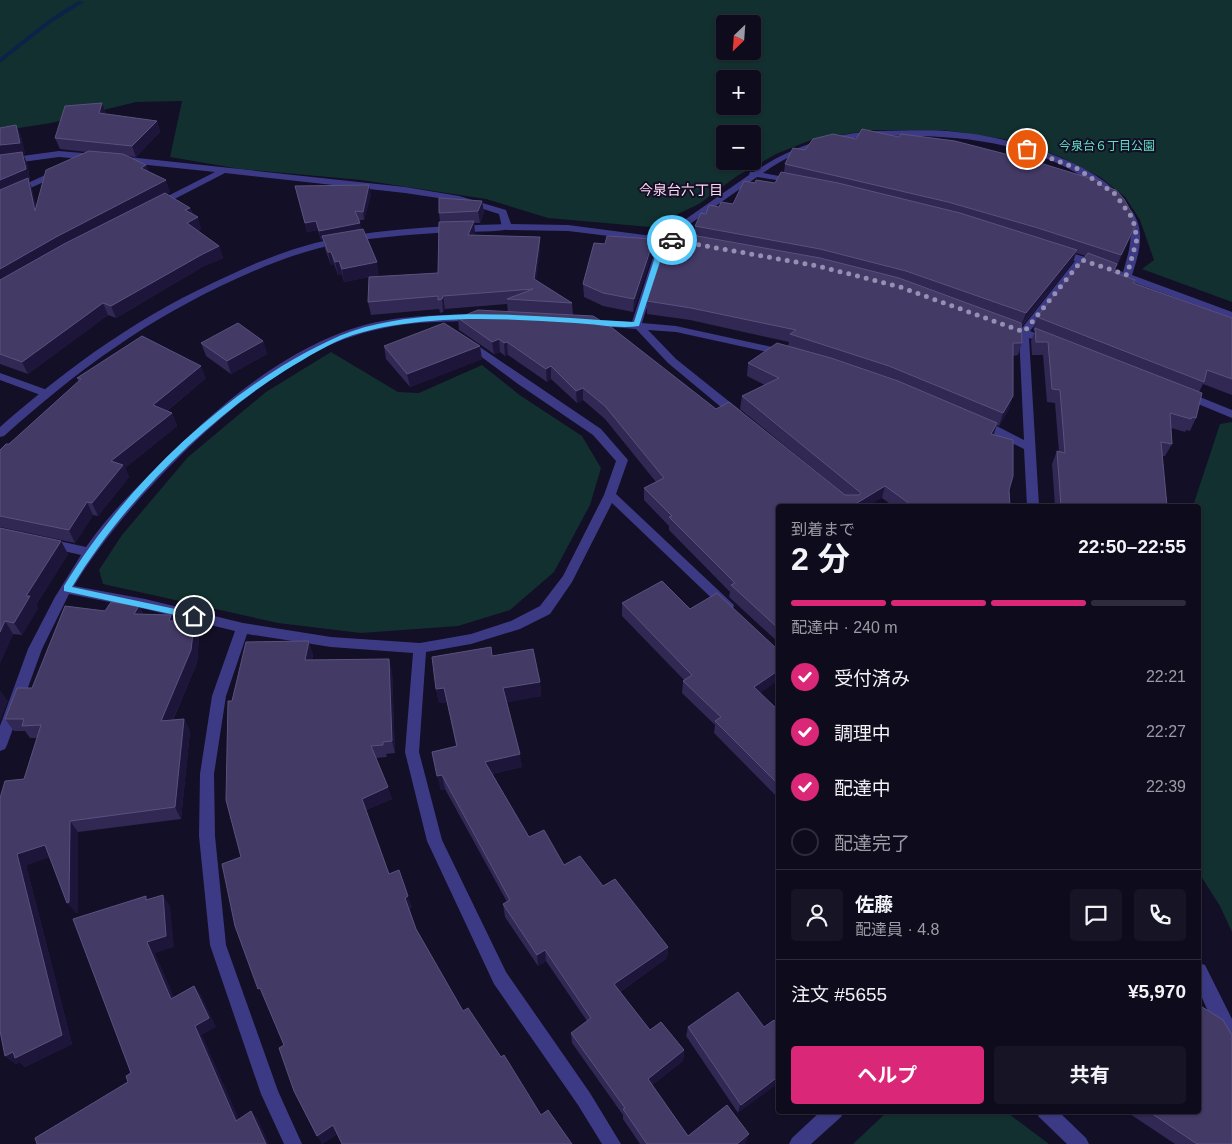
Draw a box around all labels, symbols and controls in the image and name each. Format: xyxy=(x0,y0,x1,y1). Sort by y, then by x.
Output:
north arrow xyxy=(716,15,761,60)
map controls xyxy=(716,15,761,170)
button: + xyxy=(716,70,761,115)
button: − xyxy=(716,125,761,170)
pin xyxy=(1006,128,1048,170)
icon: bag xyxy=(1013,135,1041,163)
park label: 今泉台６丁目公園 xyxy=(1059,139,1155,153)
district label: 今泉台六丁目 xyxy=(639,182,723,198)
courier xyxy=(647,215,697,265)
icon: car xyxy=(658,226,686,254)
text: 到着まで xyxy=(791,521,855,538)
text: 22:50–22:55 xyxy=(1078,536,1186,557)
text: 2 分 xyxy=(791,541,850,577)
pin xyxy=(173,595,215,637)
icon: home xyxy=(180,602,208,630)
text: 配達中 · 240 m xyxy=(791,619,898,636)
icon: check xyxy=(791,663,819,691)
text: 受付済み xyxy=(834,668,910,689)
text: 22:21 xyxy=(1146,668,1186,685)
icon: check xyxy=(791,718,819,746)
text: 調理中 xyxy=(834,723,891,744)
text: 22:27 xyxy=(1146,723,1186,740)
icon: check xyxy=(791,773,819,801)
text: 配達中 xyxy=(834,778,891,799)
text: 22:39 xyxy=(1146,778,1186,795)
text: 配達完了 xyxy=(834,833,910,854)
button: person xyxy=(791,889,843,941)
button: chat xyxy=(1070,889,1122,941)
button: phone xyxy=(1134,889,1186,941)
text: 佐藤 xyxy=(855,894,893,915)
text: 配達員 · 4.8 xyxy=(855,921,939,938)
text: ¥5,970 xyxy=(1128,981,1186,1002)
text: 注文 #5655 xyxy=(791,984,887,1005)
button: ヘルプ xyxy=(791,1046,984,1104)
button: 共有 xyxy=(994,1046,1186,1104)

